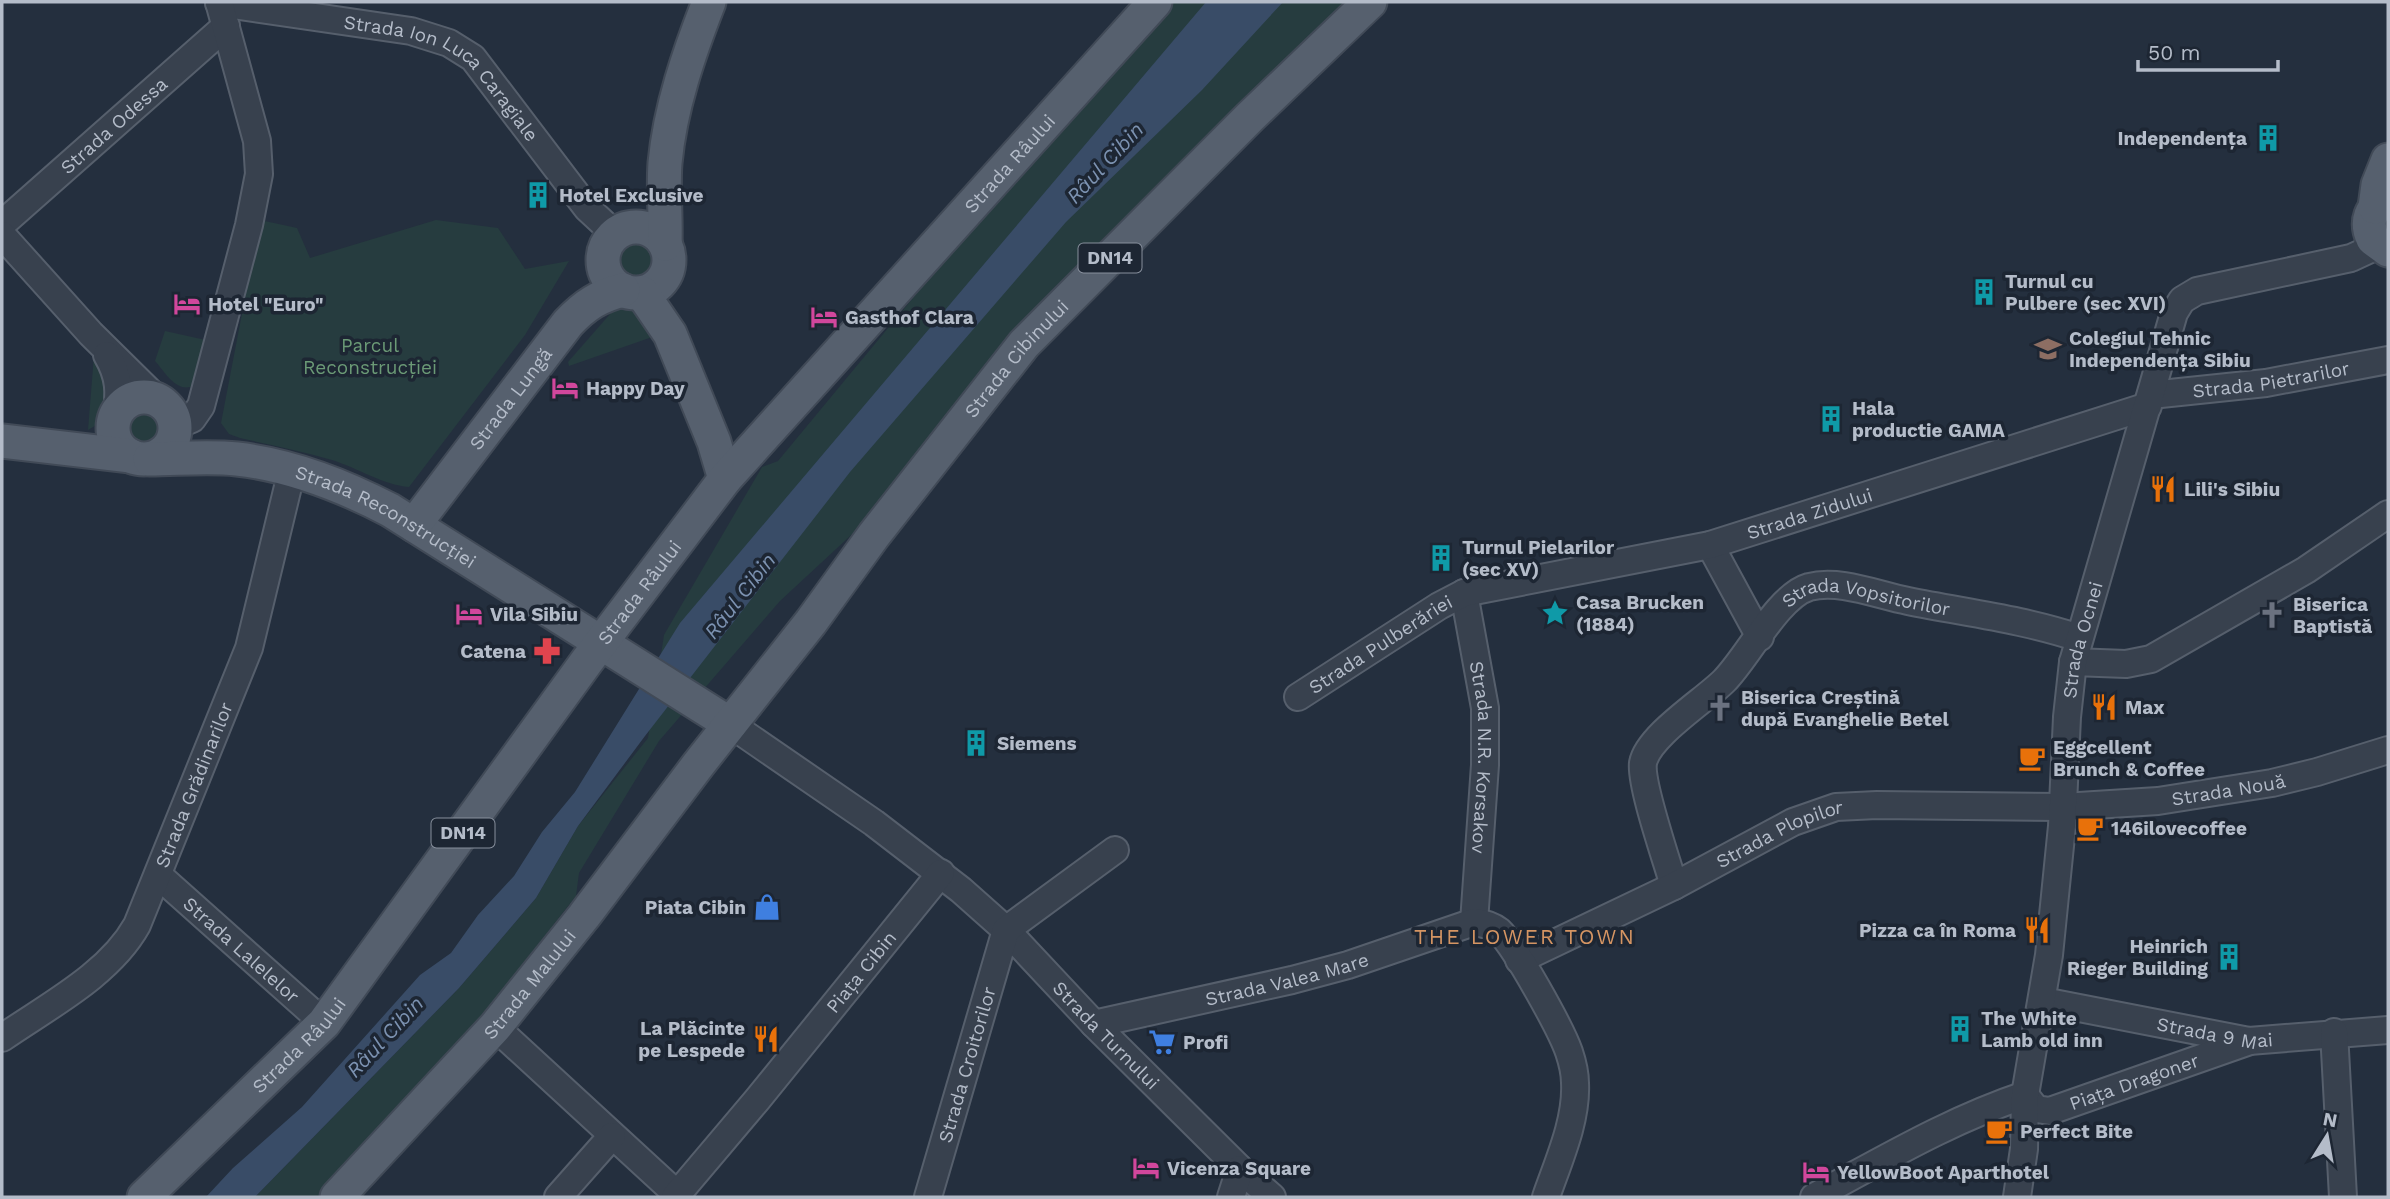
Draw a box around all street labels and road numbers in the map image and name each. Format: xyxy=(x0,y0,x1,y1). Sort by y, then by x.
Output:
street label: Strada Ion Luca Caragiale xyxy=(342,10,543,146)
street label: Strada Odessa xyxy=(56,72,172,179)
street label: Strada Râului xyxy=(959,110,1060,218)
road number: DN14 xyxy=(1078,244,1142,272)
street label: Strada Cibinului xyxy=(960,295,1073,422)
street label: Strada Lungă xyxy=(464,343,557,455)
street label: Strada Pietrarilor xyxy=(2191,356,2352,403)
street label: Strada Reconstrucției xyxy=(292,460,480,573)
street label: Strada Zidului xyxy=(1744,483,1875,545)
street label: Strada Râului xyxy=(593,536,686,649)
street label: Strada Vopsitorilor xyxy=(1777,574,1952,621)
street label: Strada Ocnei xyxy=(2058,579,2108,700)
street label: Strada Pulberăriei xyxy=(1305,590,1456,699)
street label: Strada N.R. Korsakov xyxy=(1465,659,1496,854)
street label: Strada Grădinarilor xyxy=(150,699,238,871)
street label: Strada Nouă xyxy=(2170,769,2288,811)
street label: Strada Plopilor xyxy=(1712,796,1843,873)
road number: DN14 xyxy=(432,818,494,848)
street label: Strada Lalelelor xyxy=(178,892,304,1008)
street label: Strada Malului xyxy=(479,925,581,1044)
street label: Piața Cibin xyxy=(821,927,901,1018)
street label: Strada Valea Mare xyxy=(1203,948,1372,1011)
street label: Strada Turnului xyxy=(1048,976,1164,1094)
street label: Strada Croitorilor xyxy=(934,984,1001,1145)
street label: Strada Râului xyxy=(247,993,351,1098)
street label: Strada 9 Mai xyxy=(2155,1012,2274,1054)
street label: Piața Dragoner xyxy=(2066,1049,2202,1115)

